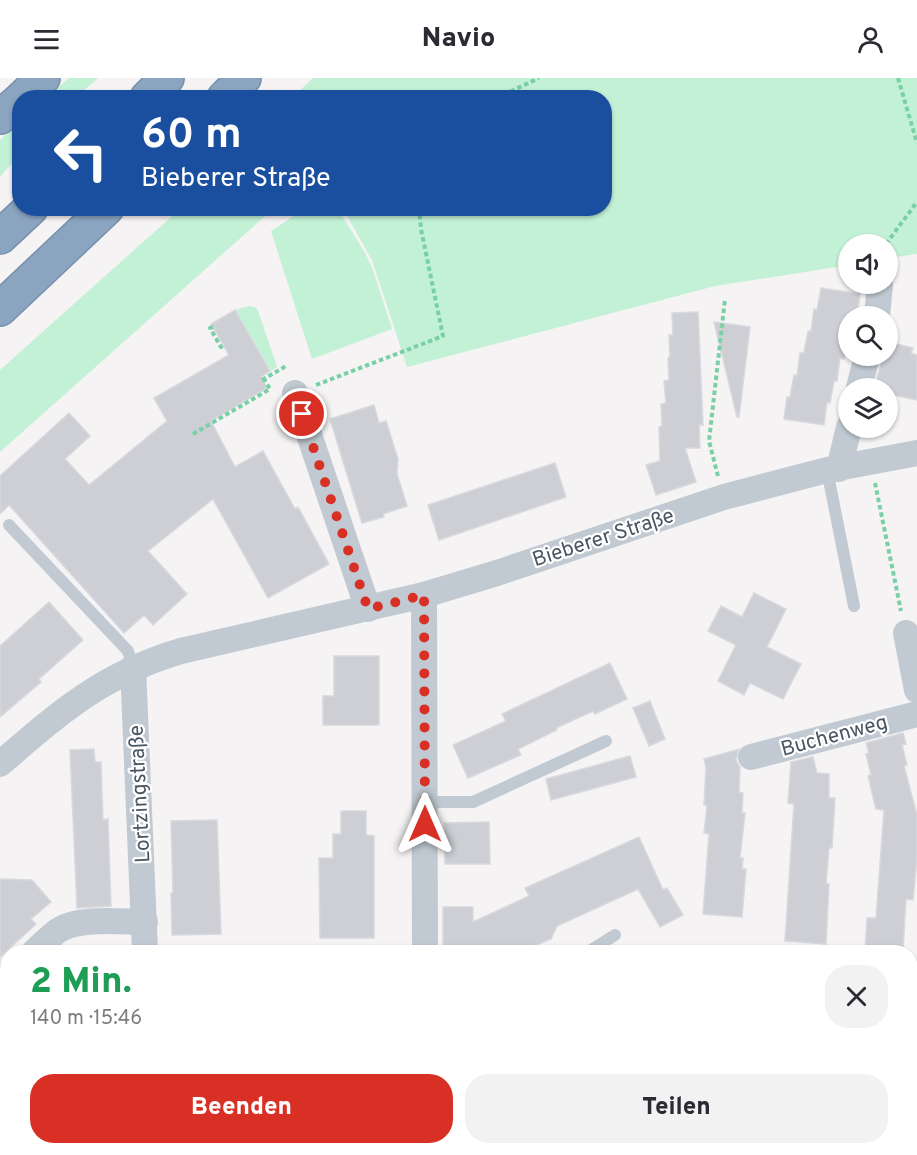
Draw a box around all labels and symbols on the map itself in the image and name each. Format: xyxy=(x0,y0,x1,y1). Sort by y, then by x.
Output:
pin xyxy=(276,388,327,439)
street label: Bieberer Straße xyxy=(529,503,678,574)
street label: Buchenweg xyxy=(778,709,891,764)
street label: Lortzingstraße xyxy=(123,724,158,863)
position arrow xyxy=(393,792,457,856)

